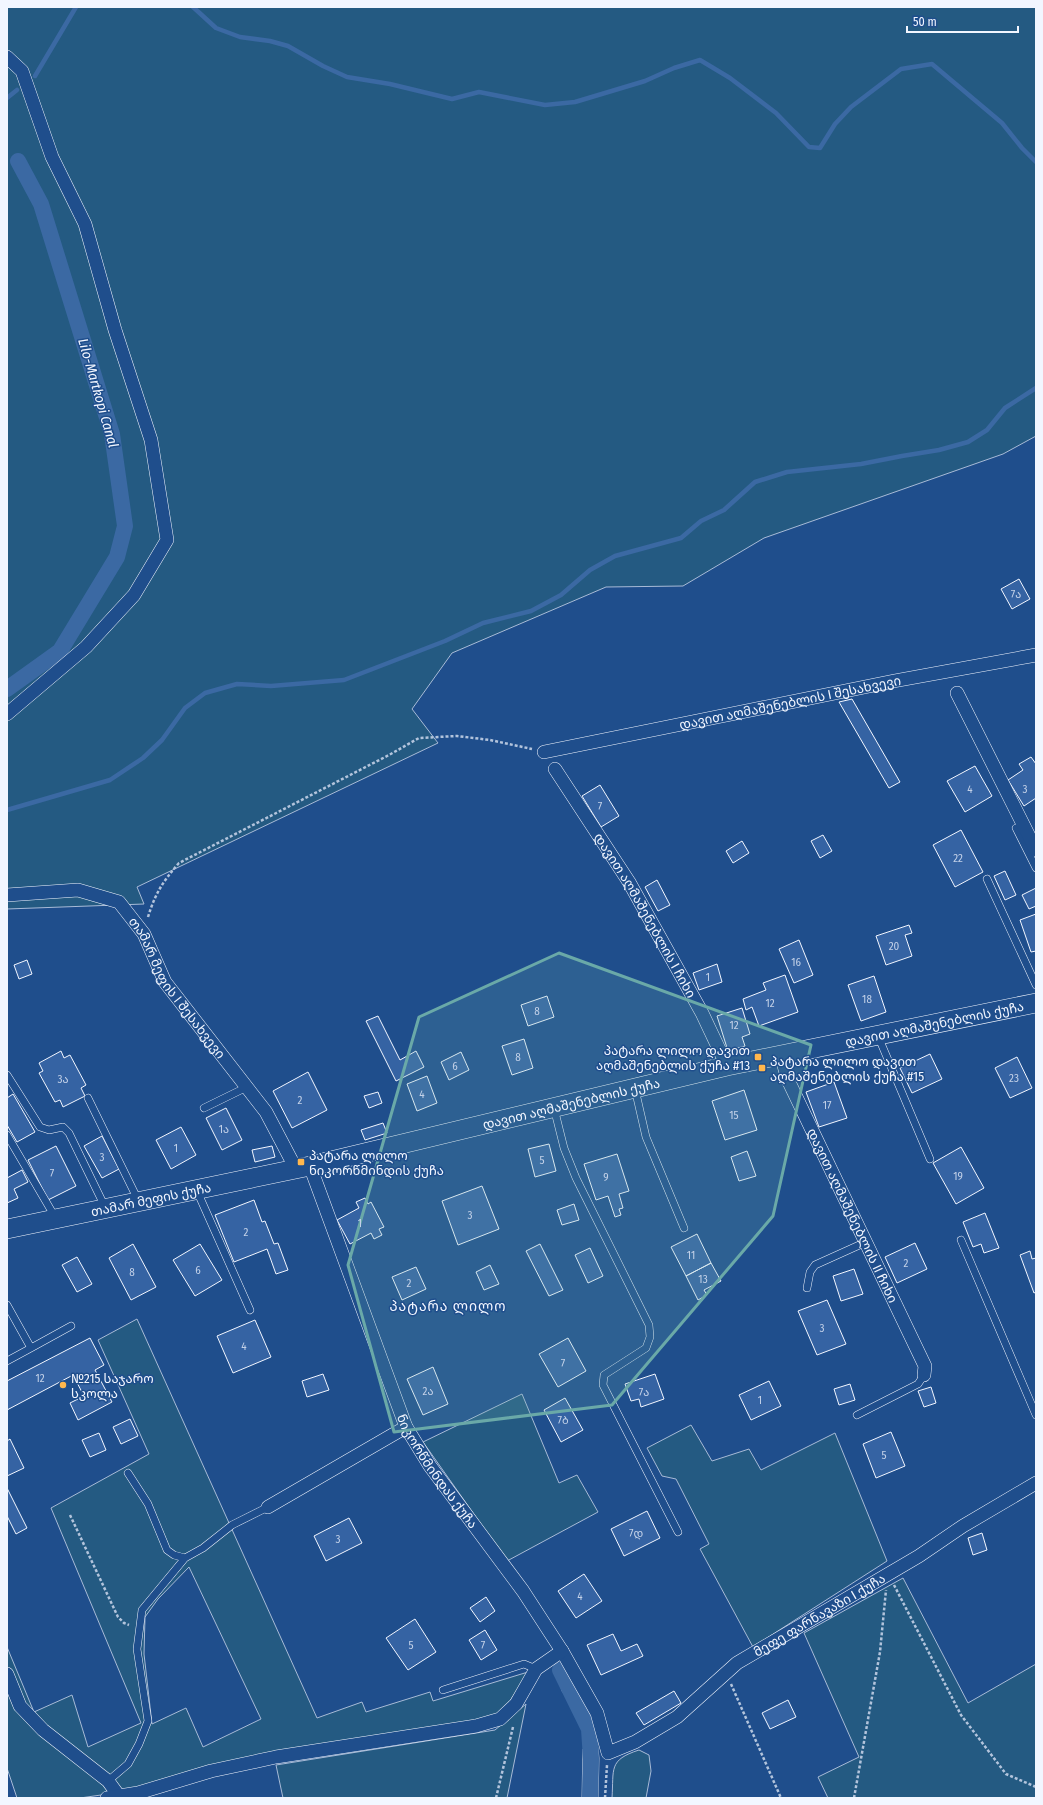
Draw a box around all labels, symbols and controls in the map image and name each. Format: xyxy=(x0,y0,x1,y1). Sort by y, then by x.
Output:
scale bar xyxy=(907,8,1018,34)
text: 50 m xyxy=(913,15,937,29)
water label: Lilo-Martkopi Canal xyxy=(74,336,122,450)
house number: 7ა xyxy=(1011,588,1021,601)
street label: დავით აღმაშენებლის I შესახვევი xyxy=(678,672,902,733)
house number: 4 xyxy=(967,783,973,796)
house number: 3 xyxy=(1023,783,1028,796)
house number: 7 xyxy=(598,800,603,813)
street label: დავით აღმაშენებლის I ჩიხი xyxy=(591,830,699,1000)
house number: 22 xyxy=(953,852,963,865)
street label: თამარ მეფის I შესახვევი xyxy=(126,914,229,1061)
house number: 20 xyxy=(889,940,900,953)
house number: 16 xyxy=(791,956,801,969)
house number: 1 xyxy=(706,971,710,984)
house number: 18 xyxy=(862,993,872,1006)
house number: 12 xyxy=(765,997,775,1010)
street label: დავით აღმაშენებლის ქუჩა xyxy=(844,998,1025,1050)
house number: 8 xyxy=(534,1005,540,1018)
house number: 12 xyxy=(729,1019,739,1032)
place label: პატარა ლილო დავით აღმაშენებლის ქუჩა #13 xyxy=(596,1043,750,1074)
house number: 8 xyxy=(515,1051,521,1064)
marker: პატარა ლილო დავით აღმაშენებლის ქუჩა #13 xyxy=(753,1052,763,1062)
place label: პატარა ლილო დავით აღმაშენებლის ქუჩა #15 xyxy=(770,1054,924,1085)
house number: 6 xyxy=(452,1060,458,1073)
marker: პატარა ლილო დავით აღმაშენებლის ქუჩა #15 xyxy=(757,1063,767,1073)
house number: 23 xyxy=(1009,1072,1019,1085)
house number: 3ა xyxy=(58,1073,69,1086)
street label: დავით აღმაშენებლის ქუჩა xyxy=(481,1075,661,1133)
house number: 4 xyxy=(419,1088,425,1101)
house number: 2 xyxy=(298,1094,303,1107)
house number: 17 xyxy=(823,1099,832,1112)
house number: 15 xyxy=(729,1109,739,1122)
house number: 1ა xyxy=(219,1123,229,1136)
street label: დავით აღმაშენებლის II ჩიხი xyxy=(804,1126,901,1305)
house number: 1 xyxy=(174,1142,178,1155)
place label: პატარა ლილო ნიკორწმინდის ქუჩა xyxy=(309,1148,444,1179)
house number: 3 xyxy=(100,1151,105,1164)
house number: 5 xyxy=(539,1154,545,1167)
marker: პატარა ლილო ნიკორწმინდის ქუჩა xyxy=(296,1157,306,1167)
house number: 7 xyxy=(50,1167,55,1180)
house number: 19 xyxy=(953,1170,963,1183)
house number: 9 xyxy=(603,1171,609,1184)
street label: თამარ მეფის ქუჩა xyxy=(89,1179,212,1219)
house number: 3 xyxy=(468,1209,473,1222)
house number: 1 xyxy=(358,1217,362,1230)
house number: 2 xyxy=(244,1226,249,1239)
house number: 11 xyxy=(687,1249,695,1262)
house number: 2 xyxy=(904,1257,909,1270)
house number: 6 xyxy=(195,1264,201,1277)
house number: 8 xyxy=(129,1266,135,1279)
house number: 13 xyxy=(698,1273,708,1286)
house number: 2 xyxy=(407,1277,412,1290)
district label: პატარა ლილო xyxy=(389,1298,507,1315)
house number: 3 xyxy=(820,1322,825,1335)
house number: 4 xyxy=(241,1340,247,1353)
house number: 7 xyxy=(561,1357,566,1370)
place label: №215 საჯარო სკოლა xyxy=(71,1371,154,1402)
house number: 12 xyxy=(35,1372,45,1385)
marker: №215 საჯარო სკოლა xyxy=(58,1380,68,1390)
house number: 2ა xyxy=(423,1385,433,1398)
house number: 7ა xyxy=(639,1386,649,1399)
house number: 1 xyxy=(758,1394,762,1407)
street label: ნიკორწმინდას ქუჩა xyxy=(394,1412,481,1531)
house number: 7ბ xyxy=(557,1414,569,1427)
house number: 5 xyxy=(881,1449,887,1462)
house number: 7დ xyxy=(629,1527,643,1540)
house number: 3 xyxy=(336,1533,341,1546)
street label: მეფე ფარნავაზი I ქუჩა xyxy=(751,1570,888,1659)
house number: 4 xyxy=(577,1590,583,1603)
house number: 5 xyxy=(408,1639,414,1652)
house number: 7 xyxy=(481,1639,486,1652)

